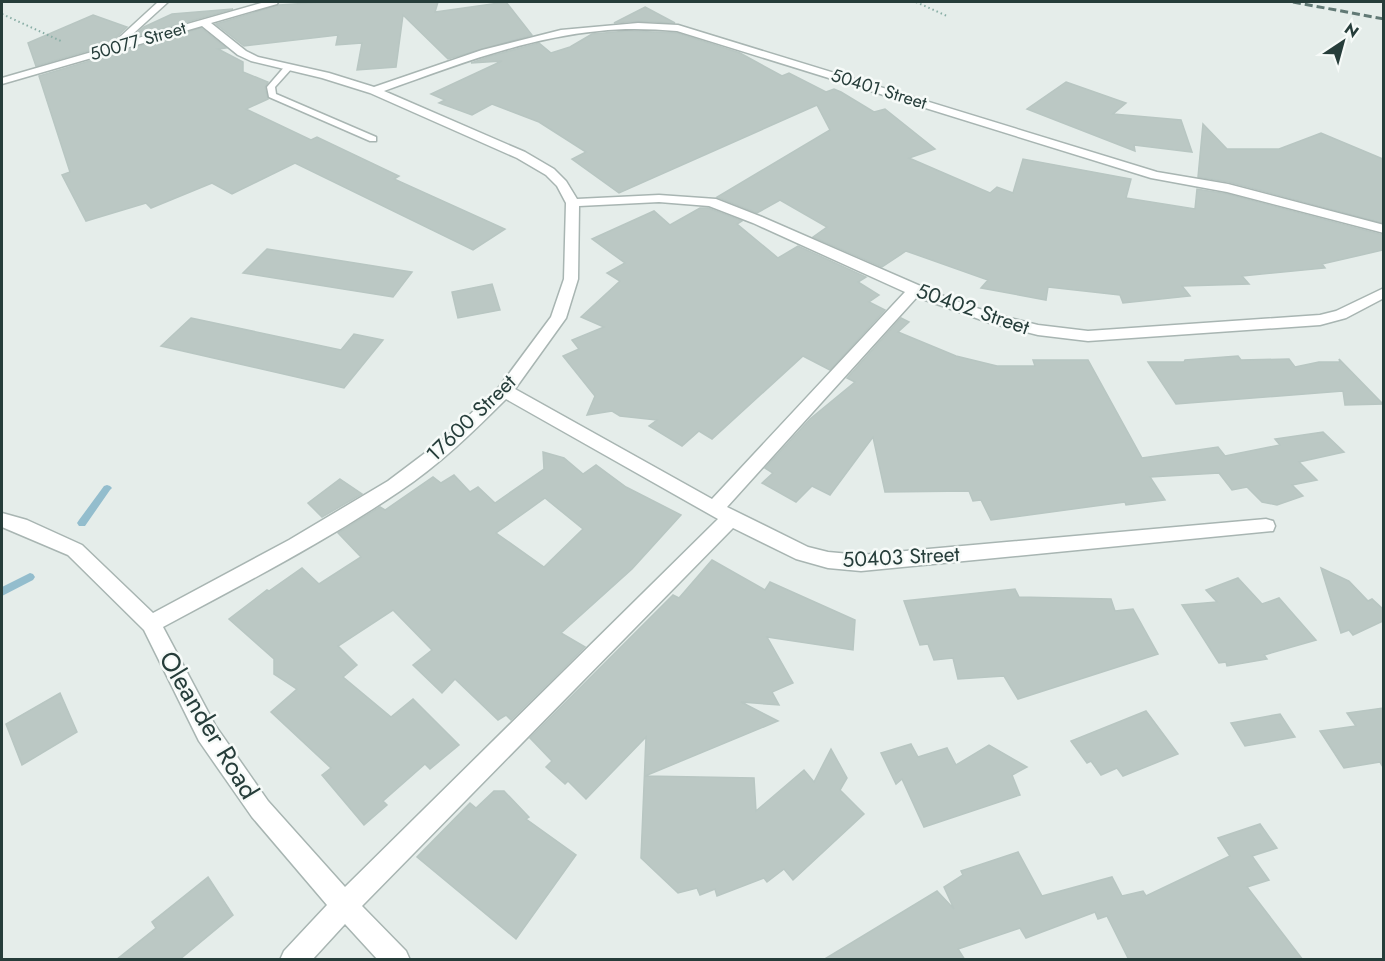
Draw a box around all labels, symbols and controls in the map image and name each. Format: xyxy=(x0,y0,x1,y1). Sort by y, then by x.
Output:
north arrow xyxy=(1313,12,1373,72)
street label: 50077 Street xyxy=(87,15,190,67)
text: N xyxy=(1340,17,1363,43)
street label: 50401 Street xyxy=(828,62,931,116)
street label: 50402 Street xyxy=(912,276,1034,342)
street label: 17600 Street xyxy=(420,368,522,468)
street label: 50403 Street xyxy=(842,539,960,575)
street label: Oleander Road xyxy=(150,644,268,806)

